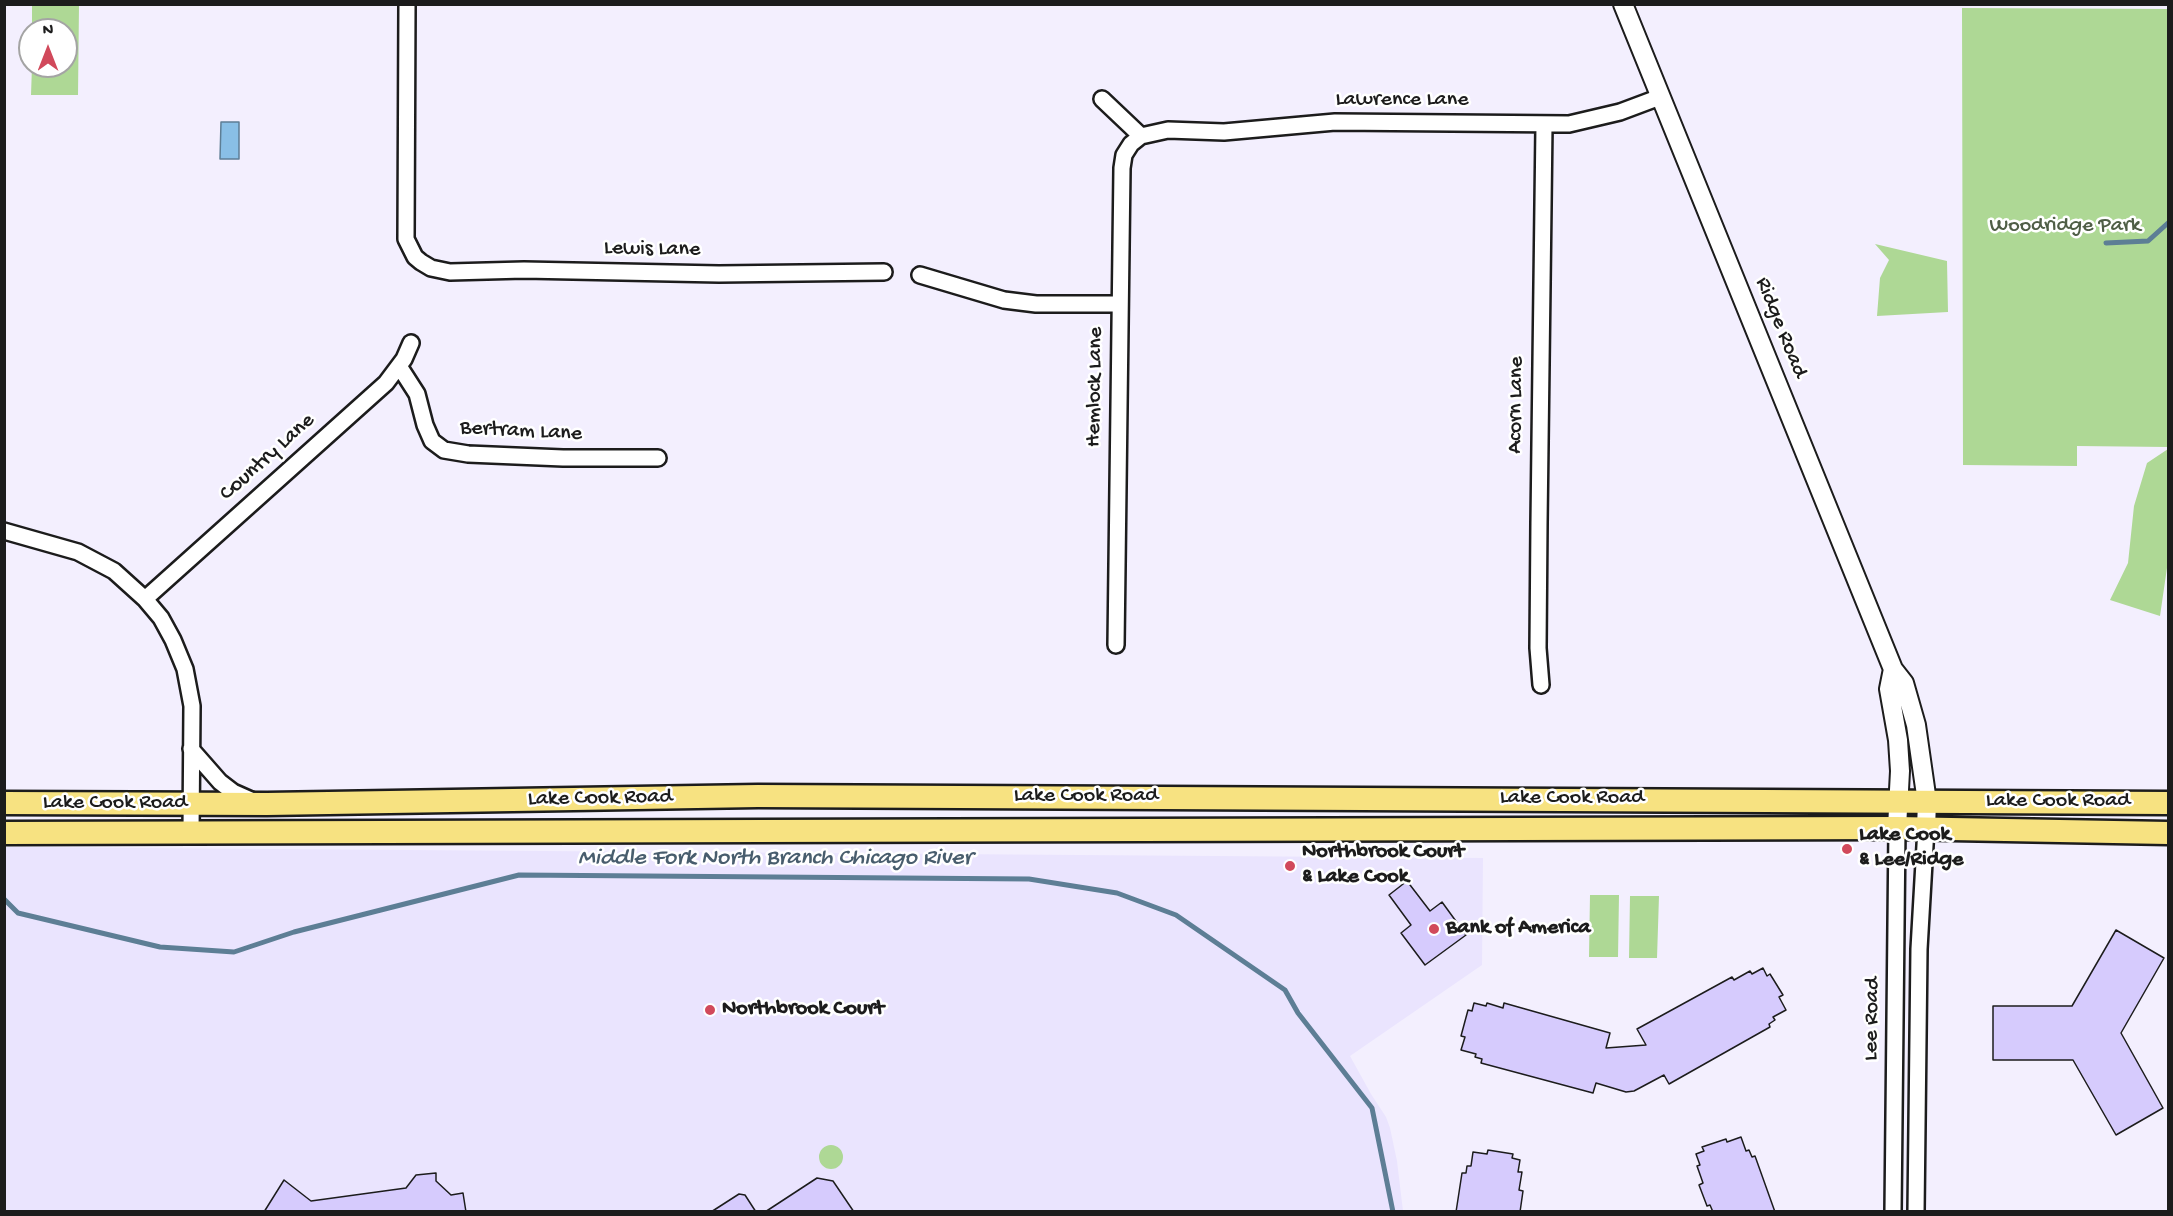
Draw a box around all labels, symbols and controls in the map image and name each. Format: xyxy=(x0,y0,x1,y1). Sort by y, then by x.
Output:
north arrow xyxy=(18,18,78,78)
text: N xyxy=(43,22,53,41)
street label: Lawrence Lane xyxy=(1335,88,1469,114)
park label: Woodridge Park xyxy=(1990,214,2140,240)
street label: Lewis Lane xyxy=(603,236,701,264)
street label: Ridge Road xyxy=(1748,274,1812,382)
street label: Hemlock Lane xyxy=(1082,327,1110,447)
street label: Acorn Lane xyxy=(1503,356,1531,454)
street label: Country Lane xyxy=(215,408,321,508)
street label: Bertram Lane xyxy=(459,416,583,448)
street label: Lake Cook Road xyxy=(1014,784,1158,810)
street label: Lake Cook Road xyxy=(528,785,672,813)
street label: Lake Cook Road xyxy=(1500,786,1644,812)
street label: Lake Cook Road xyxy=(1986,789,2130,815)
street label: Lake Cook Road xyxy=(43,791,187,817)
place label: Lake Cook & Lee/Ridge xyxy=(1859,823,1963,874)
place label: Northbrook Court & Lake Cook xyxy=(1302,840,1464,891)
marker: Lake Cook & Lee/Ridge xyxy=(1840,842,1854,856)
water label: Middle Fork North Branch Chicago River xyxy=(578,845,972,873)
marker: Northbrook Court & Lake Cook xyxy=(1283,859,1297,873)
place label: Bank of America xyxy=(1446,916,1590,942)
marker: Bank of America xyxy=(1427,922,1441,936)
street label: Lee Road xyxy=(1859,977,1887,1061)
place label: Northbrook Court xyxy=(722,997,884,1023)
marker: Northbrook Court xyxy=(703,1003,717,1017)

